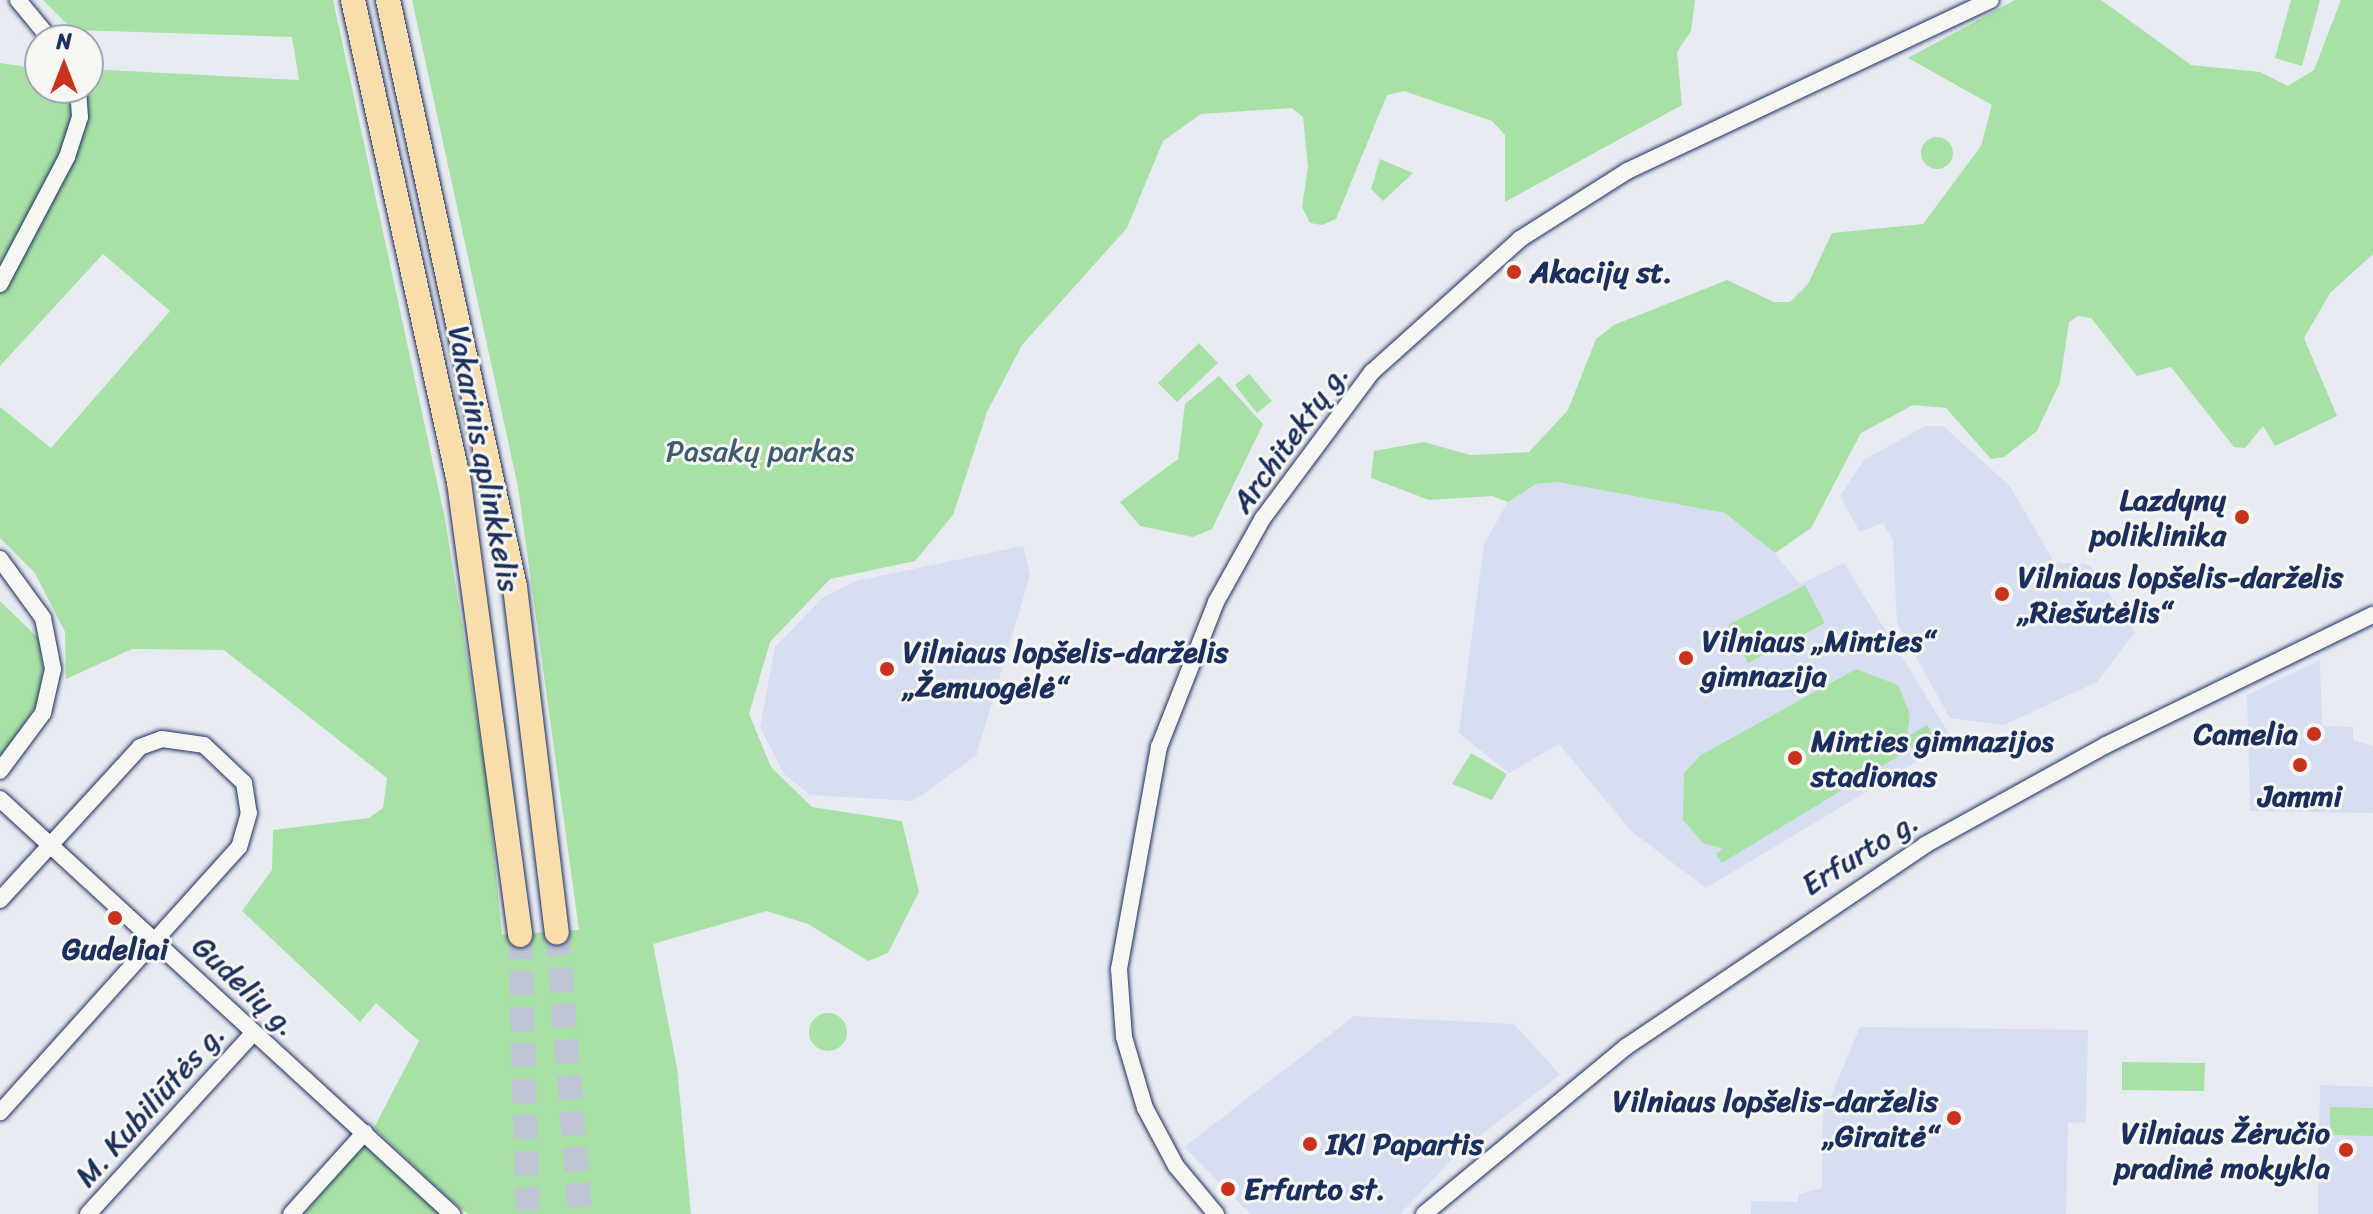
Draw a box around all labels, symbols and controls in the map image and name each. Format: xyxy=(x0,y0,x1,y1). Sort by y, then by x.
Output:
text: N xyxy=(56,22,72,61)
north arrow xyxy=(24,24,104,104)
place label: Akacijų st. xyxy=(1530,254,1673,290)
marker: Akacijų st. xyxy=(1505,263,1523,281)
street label: Vakarinis aplinkkelis xyxy=(441,323,527,595)
street label: Architektų g. xyxy=(1224,356,1356,520)
park label: Pasakų parkas xyxy=(665,433,855,469)
place label: Lazdynų poliklinika xyxy=(2090,482,2226,552)
marker: Lazdynų poliklinika xyxy=(2233,508,2251,526)
place label: Vilniaus lopšelis-darželis „Riešutėlis“ xyxy=(2018,559,2345,630)
marker: Vilniaus lopšelis-darželis „Riešutėlis“ xyxy=(1993,585,2011,603)
place label: Vilniaus „Minties“ gimnazija xyxy=(1702,623,1933,694)
place label: Vilniaus lopšelis-darželis „Žemuogėlė“ xyxy=(903,634,1230,704)
marker: Vilniaus „Minties“ gimnazija xyxy=(1677,649,1695,667)
marker: Vilniaus lopšelis-darželis „Žemuogėlė“ xyxy=(878,660,896,678)
place label: Camelia xyxy=(2194,716,2298,752)
place label: Minties gimnazijos stadionas xyxy=(1811,723,2054,794)
marker: Camelia xyxy=(2305,725,2323,743)
marker: Minties gimnazijos stadionas xyxy=(1786,749,1804,767)
marker: Jammi xyxy=(2291,756,2309,774)
place label: Jammi xyxy=(2258,778,2342,814)
street label: Erfurto g. xyxy=(1795,803,1925,903)
marker: Gudeliai xyxy=(106,909,124,927)
street label: Gudelių g. xyxy=(185,928,305,1044)
place label: Gudeliai xyxy=(62,931,168,967)
street label: M. Kubiliūtės g. xyxy=(67,1016,233,1194)
place label: Vilniaus lopšelis-darželis „Giraitė“ xyxy=(1611,1083,1938,1154)
marker: Vilniaus lopšelis-darželis „Giraitė“ xyxy=(1945,1109,1963,1127)
place label: Vilniaus Žėručio pradinė mokykla xyxy=(2114,1115,2330,1186)
place label: IKI Papartis xyxy=(1326,1126,1484,1162)
marker: IKI Papartis xyxy=(1301,1135,1319,1153)
marker: Vilniaus Žėručio pradinė mokykla xyxy=(2337,1141,2355,1159)
place label: Erfurto st. xyxy=(1244,1171,1386,1207)
marker: Erfurto st. xyxy=(1219,1180,1237,1198)

